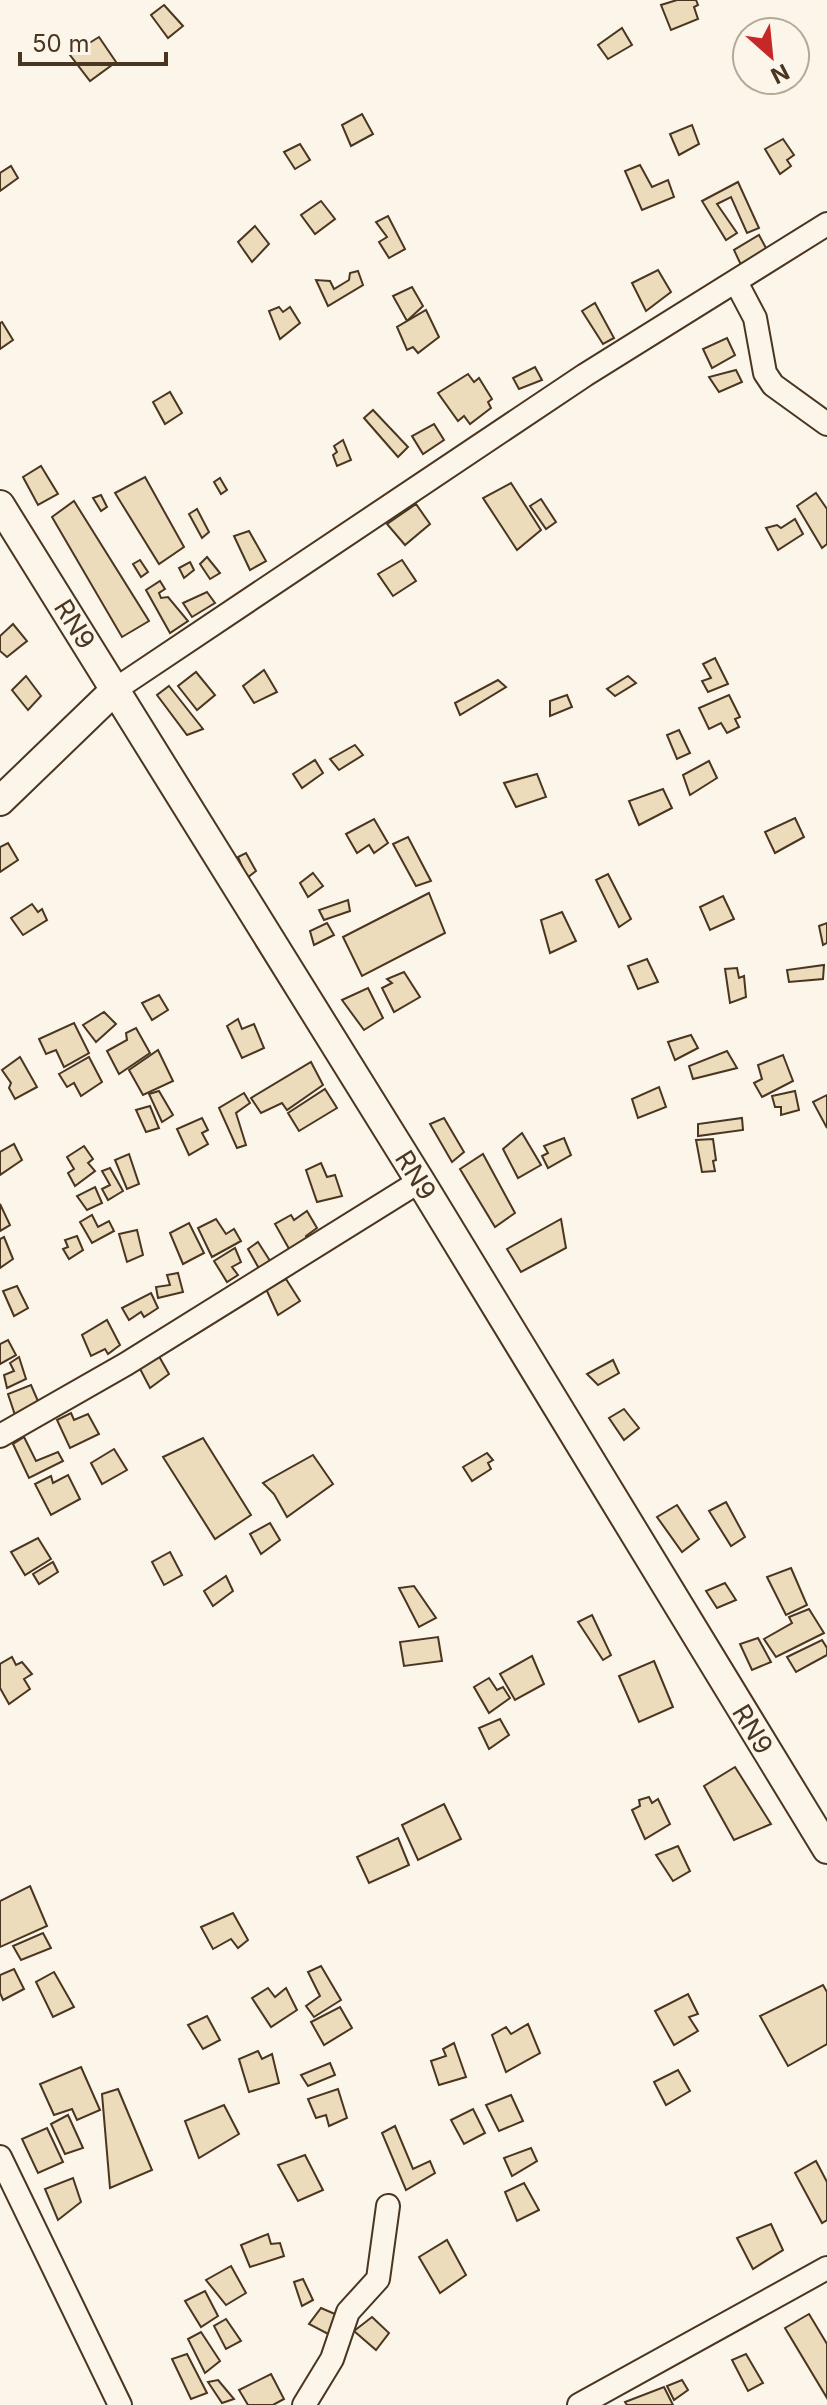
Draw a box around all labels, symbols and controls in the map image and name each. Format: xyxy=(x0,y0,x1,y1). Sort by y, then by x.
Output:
scale bar xyxy=(20,16,166,66)
north arrow xyxy=(731,16,811,96)
text: 50 m xyxy=(32,29,90,58)
text: N xyxy=(767,58,793,89)
street label: RN9 xyxy=(48,594,102,654)
street label: RN9 xyxy=(389,1145,443,1205)
street label: RN9 xyxy=(726,1699,780,1759)

